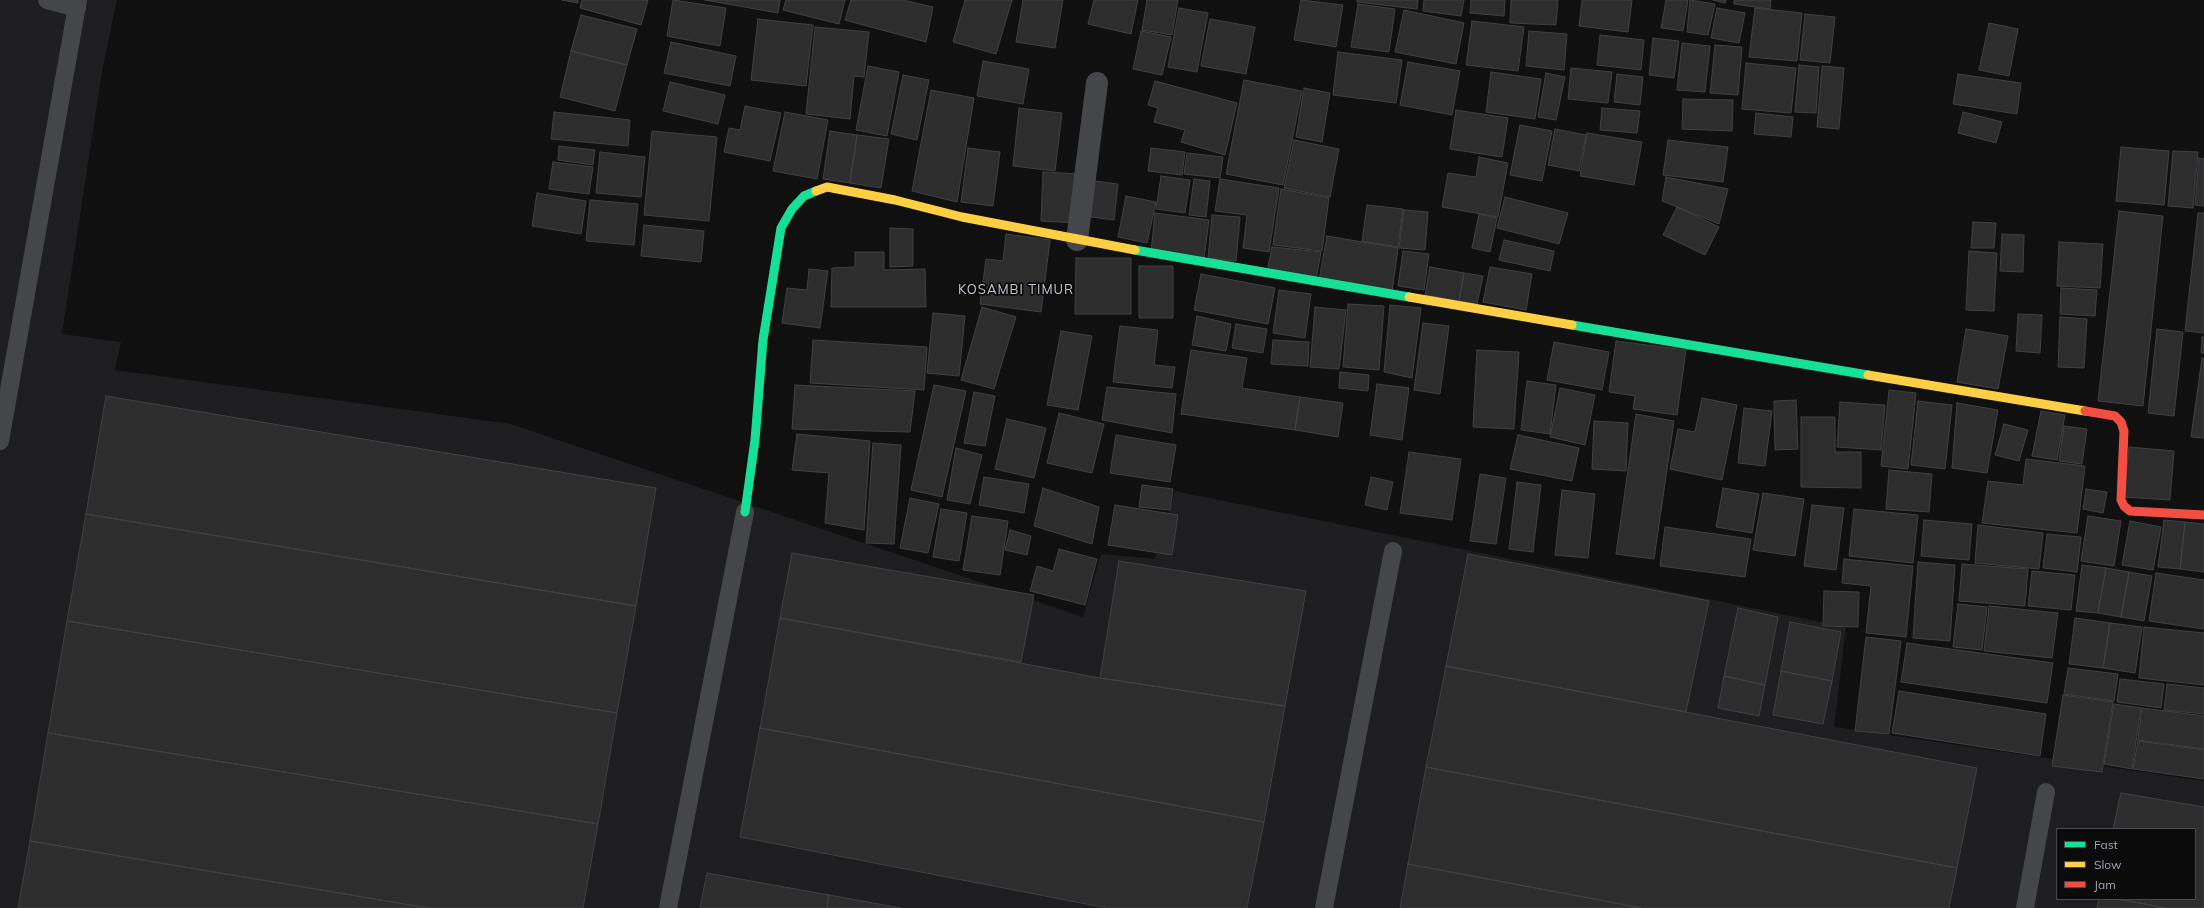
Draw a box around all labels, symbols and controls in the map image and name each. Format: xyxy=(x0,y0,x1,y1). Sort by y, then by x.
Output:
district label: KOSAMBI TIMUR xyxy=(958,282,1074,298)
legend xyxy=(2056,828,2196,900)
text: Fast xyxy=(2094,837,2118,852)
text: Slow xyxy=(2094,857,2122,872)
text: Jam xyxy=(2094,877,2116,892)

